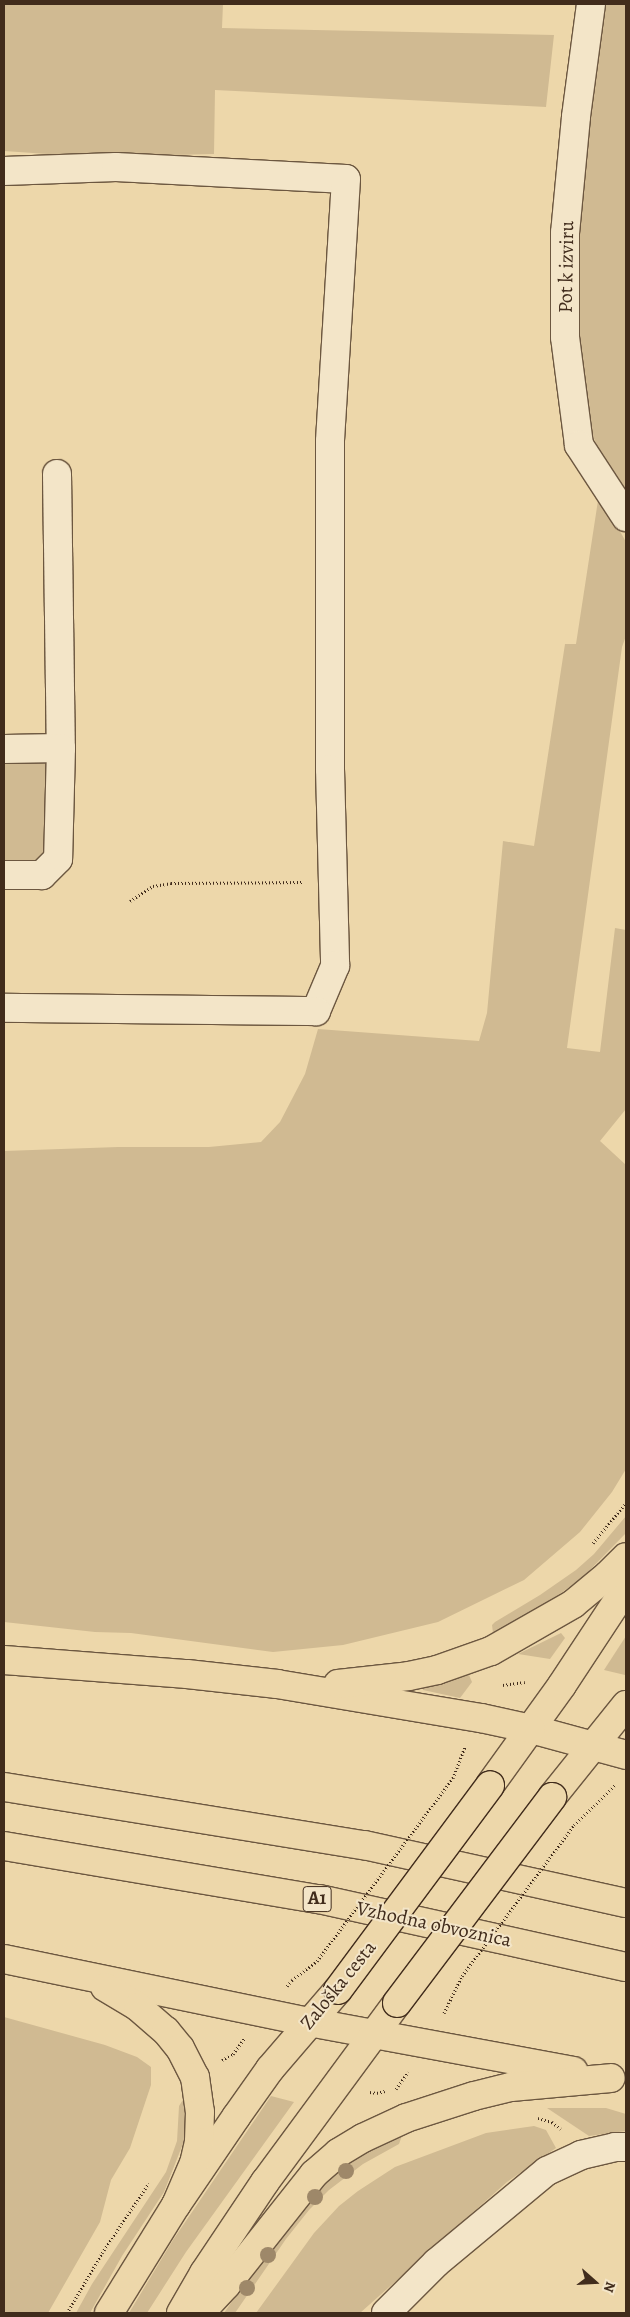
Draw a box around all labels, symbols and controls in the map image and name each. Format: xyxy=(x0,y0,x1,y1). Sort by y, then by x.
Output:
street label: Pot k izviru xyxy=(553,221,579,313)
road number: A1 xyxy=(302,1882,332,1916)
street label: Vzhodna obvoznica xyxy=(354,1896,514,1952)
street label: Zaloška cesta xyxy=(295,1936,381,2034)
north arrow xyxy=(570,2257,620,2307)
text: N xyxy=(599,2279,620,2295)

